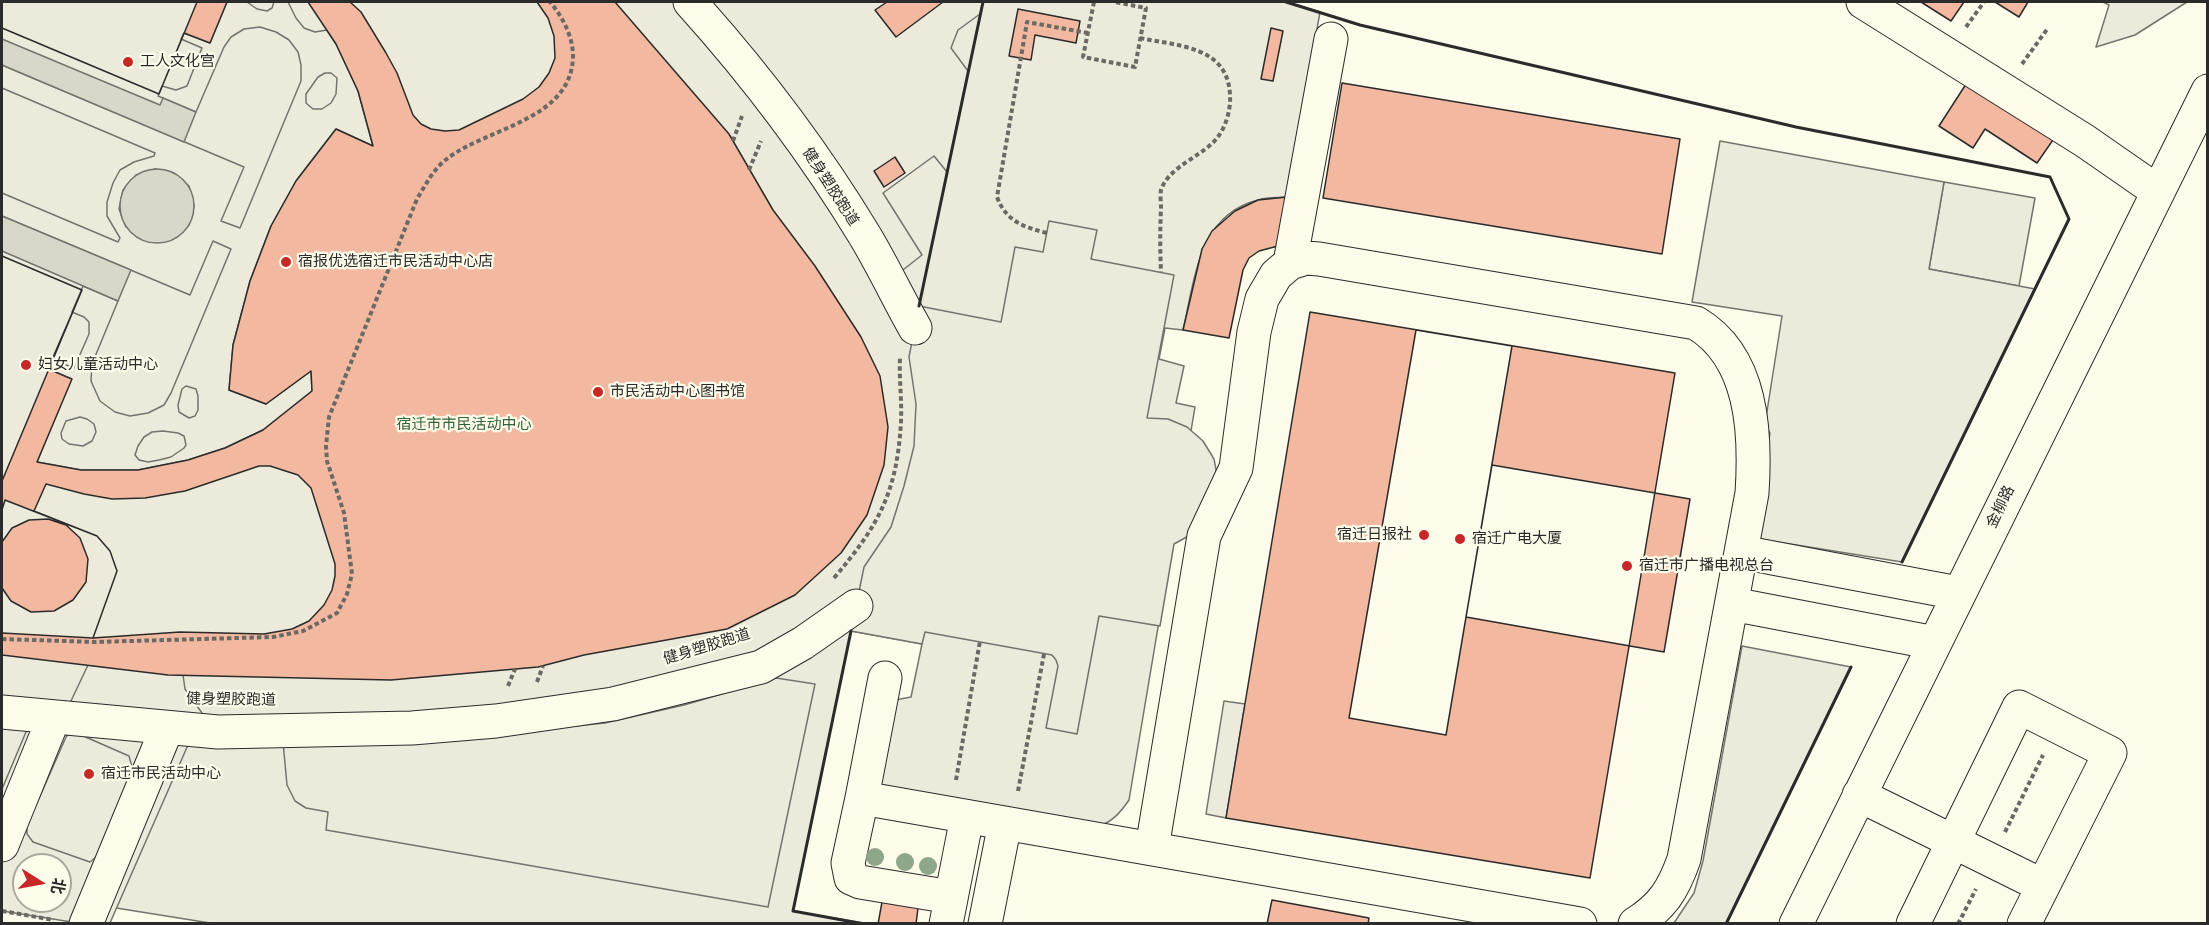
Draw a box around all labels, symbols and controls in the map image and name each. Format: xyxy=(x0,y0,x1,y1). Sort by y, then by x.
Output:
place label: 工人文化宫 xyxy=(140,53,215,71)
marker: 工人文化宫 xyxy=(121,55,135,69)
street label: 健身塑胶跑道 xyxy=(798,144,862,230)
place label: 宿报优选宿迁市民活动中心店 xyxy=(298,253,493,271)
marker: 宿报优选宿迁市民活动中心店 xyxy=(279,255,293,269)
place label: 妇女儿童活动中心 xyxy=(38,356,158,374)
marker: 妇女儿童活动中心 xyxy=(19,358,33,372)
place label: 市民活动中心图书馆 xyxy=(610,383,745,401)
marker: 市民活动中心图书馆 xyxy=(591,385,605,399)
park label: 宿迁市市民活动中心 xyxy=(397,416,531,434)
street label: 金柳路 xyxy=(1983,483,2019,531)
place label: 宿迁日报社 xyxy=(1337,526,1412,544)
marker: 宿迁日报社 xyxy=(1417,528,1431,542)
place label: 宿迁广电大厦 xyxy=(1472,530,1562,548)
marker: 宿迁广电大厦 xyxy=(1453,532,1467,546)
place label: 宿迁市广播电视总台 xyxy=(1639,557,1774,575)
marker: 宿迁市广播电视总台 xyxy=(1620,559,1634,573)
street label: 健身塑胶跑道 xyxy=(661,625,753,669)
street label: 健身塑胶跑道 xyxy=(186,690,276,710)
place label: 宿迁市民活动中心 xyxy=(101,765,221,783)
marker: 宿迁市民活动中心 xyxy=(82,767,96,781)
north arrow xyxy=(12,853,72,913)
text: 北 xyxy=(46,876,69,896)

